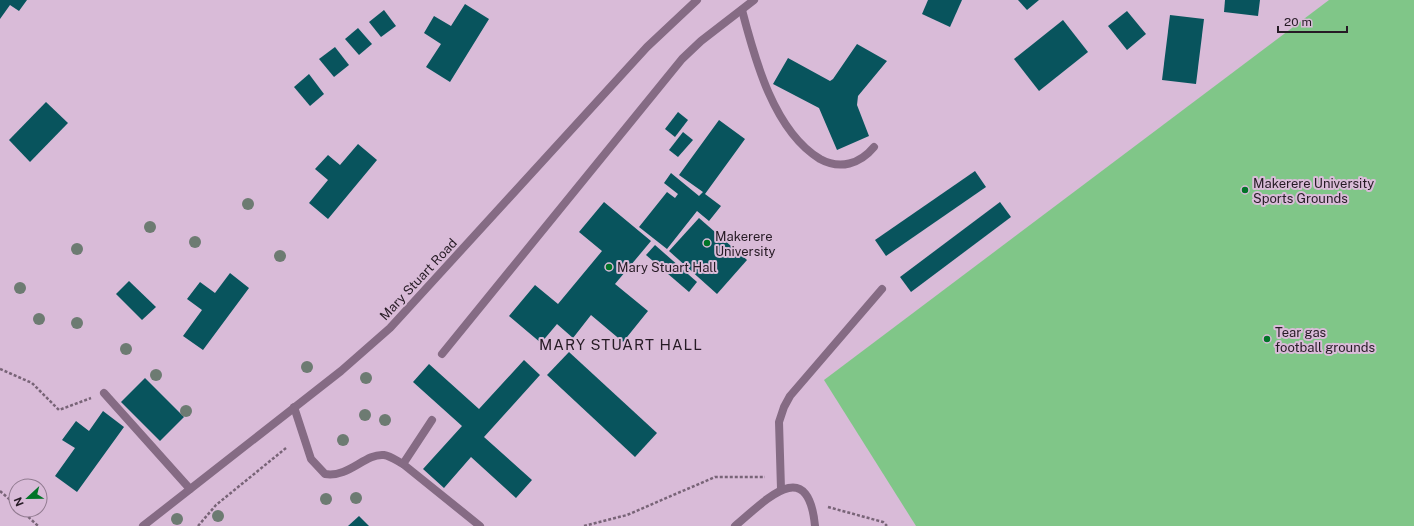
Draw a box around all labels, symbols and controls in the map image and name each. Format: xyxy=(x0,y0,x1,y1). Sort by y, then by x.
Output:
scale bar xyxy=(1278,8,1347,34)
text: 20 m xyxy=(1284,15,1312,29)
place label: Makerere University Sports Grounds xyxy=(1253,176,1374,206)
marker: Makerere University Sports Grounds xyxy=(1240,185,1250,195)
place label: Makerere University xyxy=(715,229,776,259)
street label: Mary Stuart Road xyxy=(377,235,460,323)
marker: Makerere University xyxy=(702,238,712,248)
place label: Mary Stuart Hall xyxy=(617,260,717,275)
marker: Mary Stuart Hall xyxy=(604,262,614,272)
place label: Tear gas football grounds xyxy=(1275,325,1375,355)
marker: Tear gas football grounds xyxy=(1262,334,1272,344)
district label: MARY STUART HALL xyxy=(539,336,703,353)
north arrow xyxy=(8,478,48,518)
text: N xyxy=(12,496,26,508)

